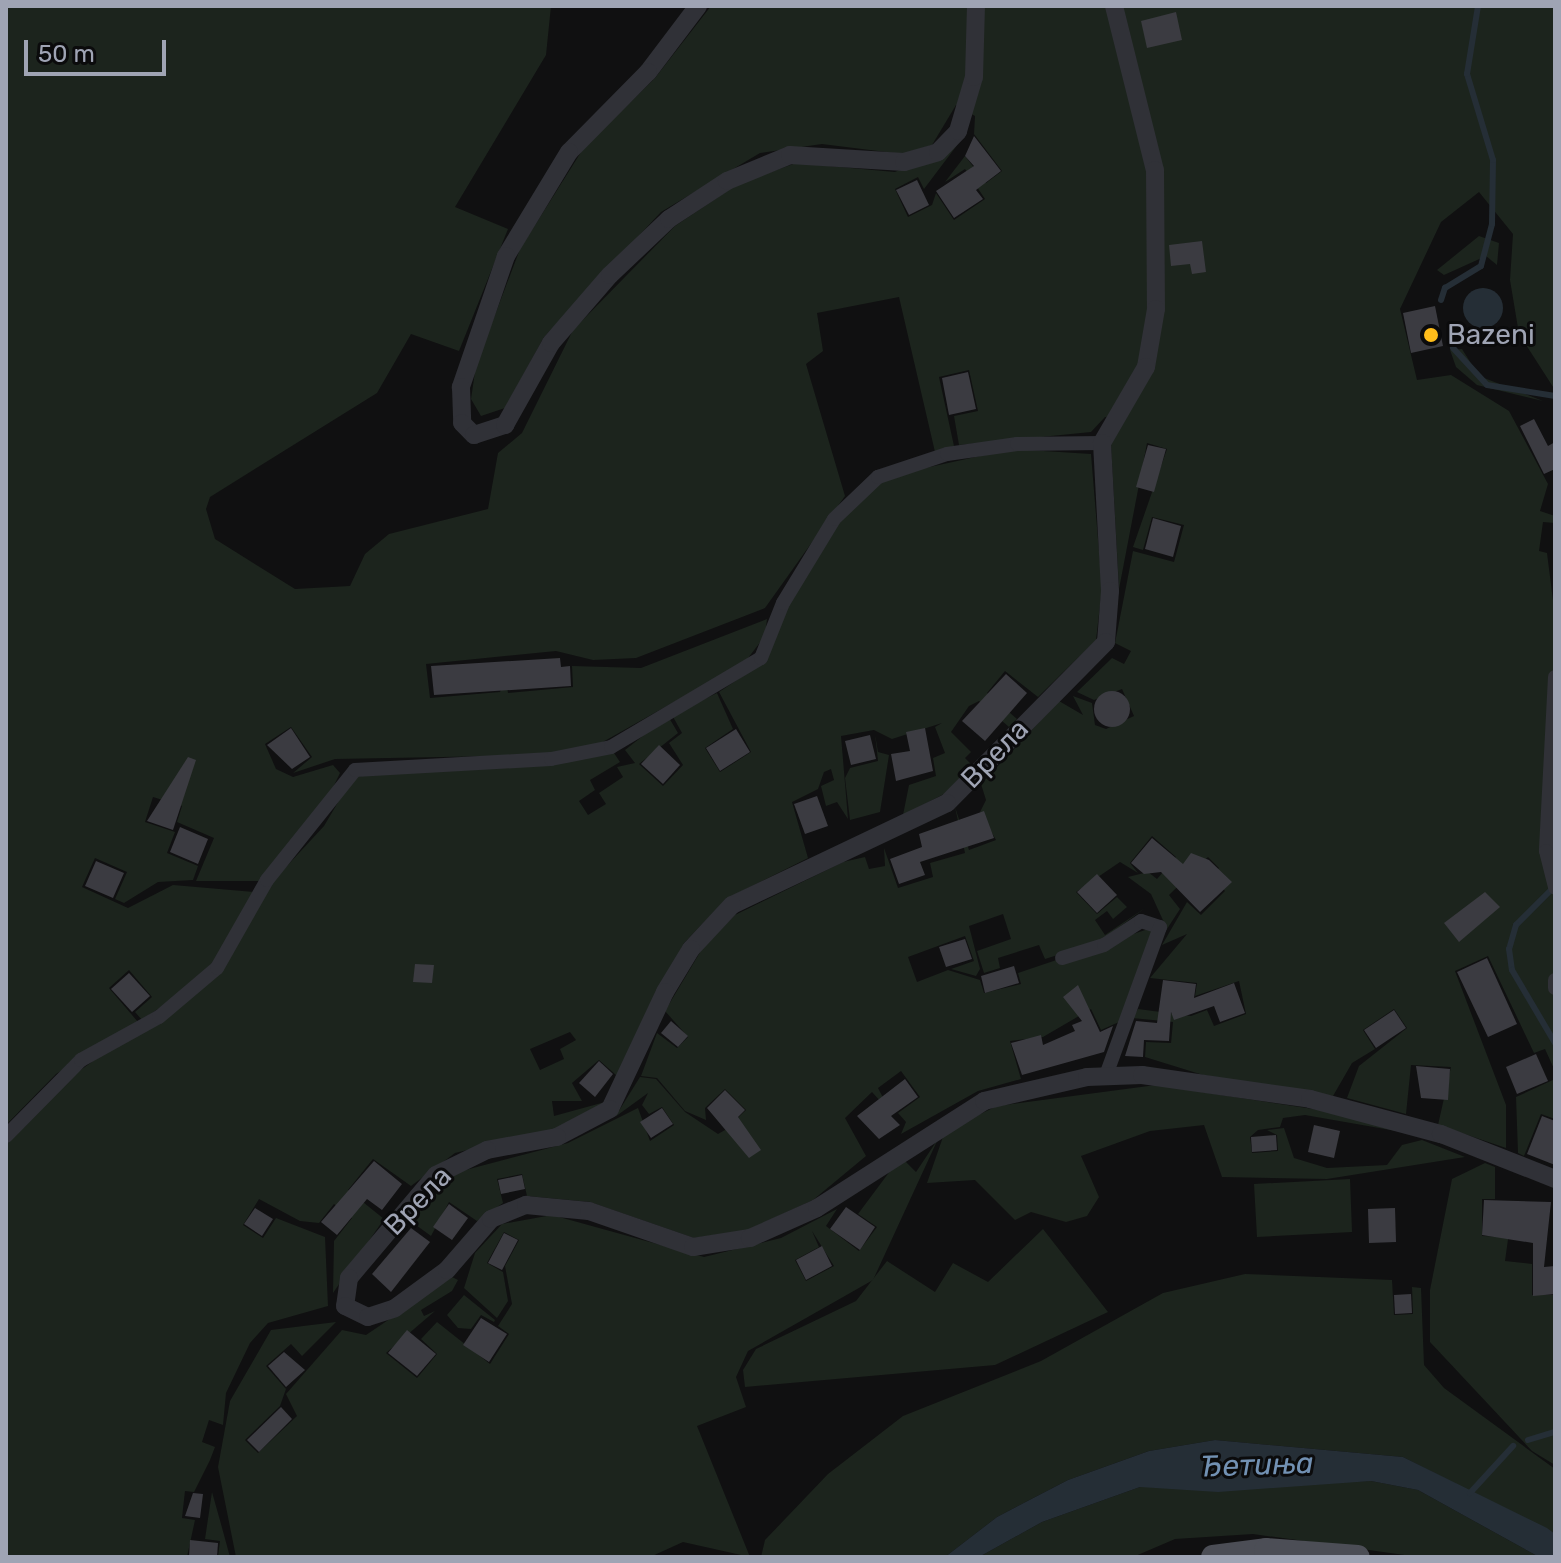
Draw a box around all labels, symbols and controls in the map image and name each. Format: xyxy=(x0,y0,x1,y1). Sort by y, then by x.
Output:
scale bar xyxy=(28,24,170,74)
text: 50 m xyxy=(38,40,95,68)
place label: Bazeni xyxy=(1447,318,1535,352)
marker: Bazeni xyxy=(1422,326,1440,344)
street label: Врела xyxy=(954,713,1036,795)
street label: Врела xyxy=(377,1160,459,1242)
water label: Ђетиња xyxy=(1200,1445,1314,1485)

